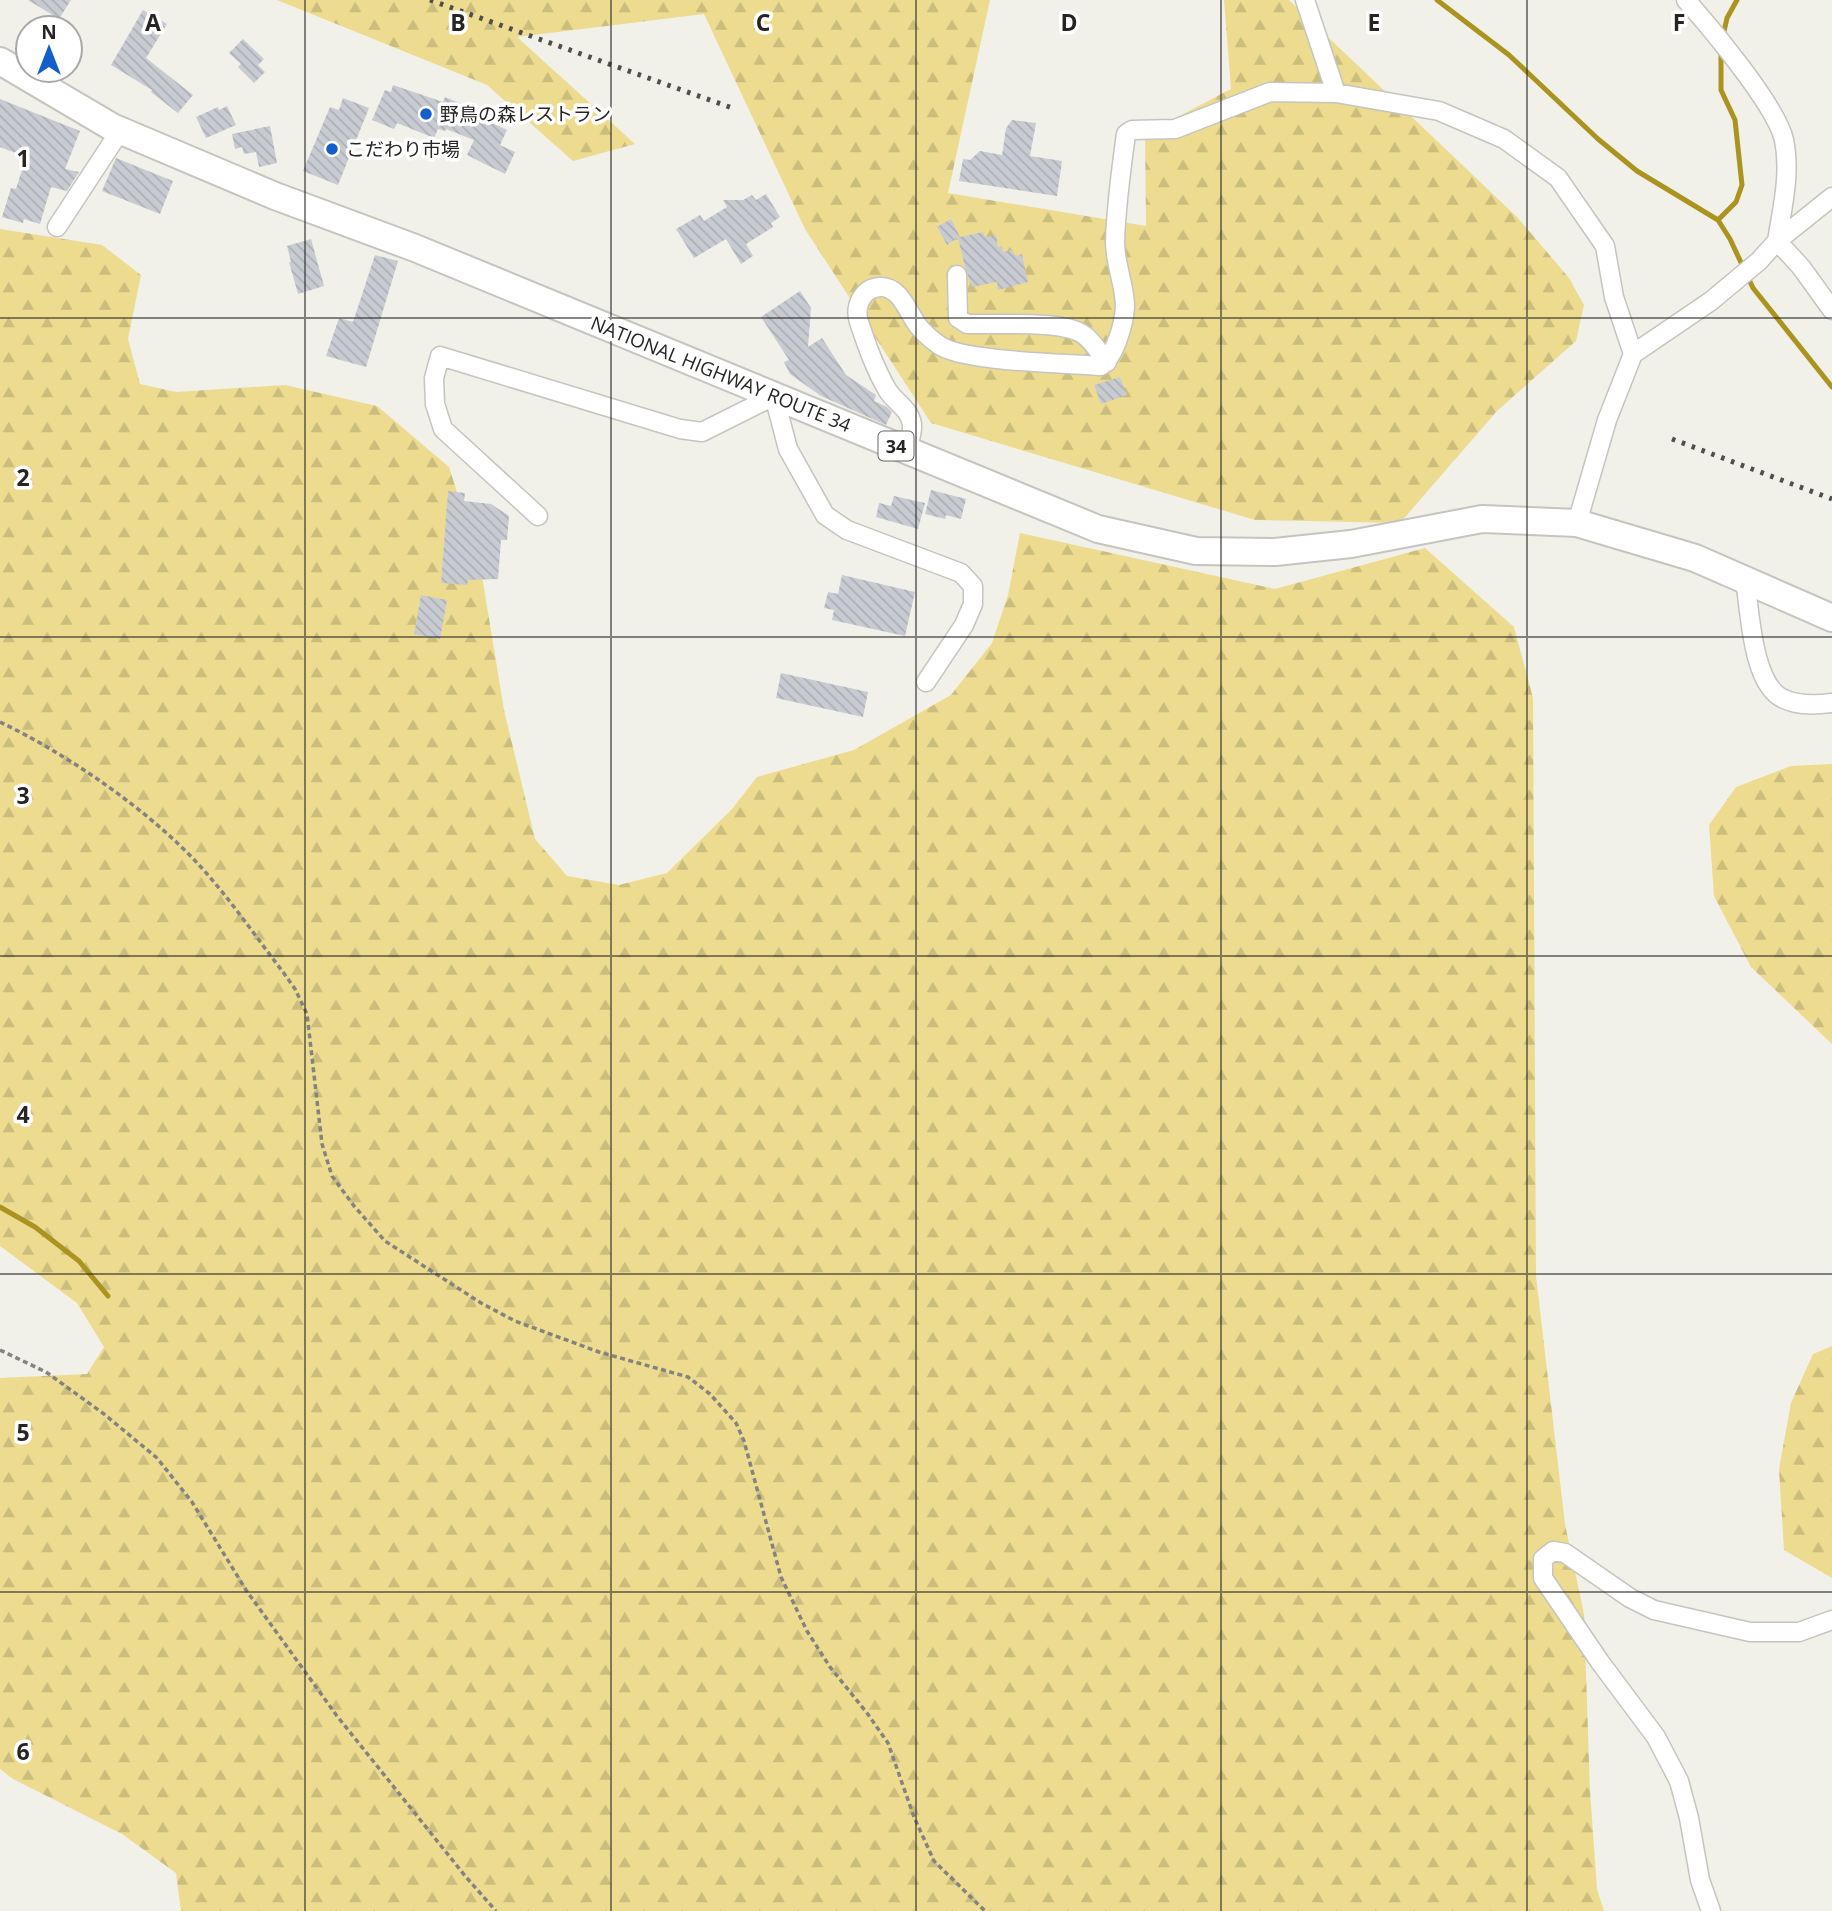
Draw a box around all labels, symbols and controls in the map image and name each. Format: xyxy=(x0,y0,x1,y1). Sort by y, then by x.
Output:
text: A xyxy=(145,6,161,38)
text: B xyxy=(450,6,466,38)
text: C xyxy=(756,6,770,38)
text: D xyxy=(1060,6,1078,38)
text: E xyxy=(1368,6,1380,38)
text: F xyxy=(1673,6,1685,38)
north arrow xyxy=(14,14,84,84)
text: N xyxy=(41,19,57,45)
place label: 野鳥の森レストラン xyxy=(440,101,611,127)
marker: 野鳥の森レストラン xyxy=(418,106,434,122)
place label: こだわり市場 xyxy=(346,136,460,162)
marker: こだわり市場 xyxy=(324,141,340,157)
text: 1 xyxy=(16,142,30,174)
street label: NATIONAL HIGHWAY ROUTE 34 xyxy=(587,310,855,438)
road number: 34 xyxy=(878,432,914,461)
text: 2 xyxy=(16,461,30,493)
text: 3 xyxy=(16,779,30,811)
text: 4 xyxy=(16,1098,30,1130)
text: 5 xyxy=(16,1416,30,1448)
text: 6 xyxy=(16,1735,30,1767)

